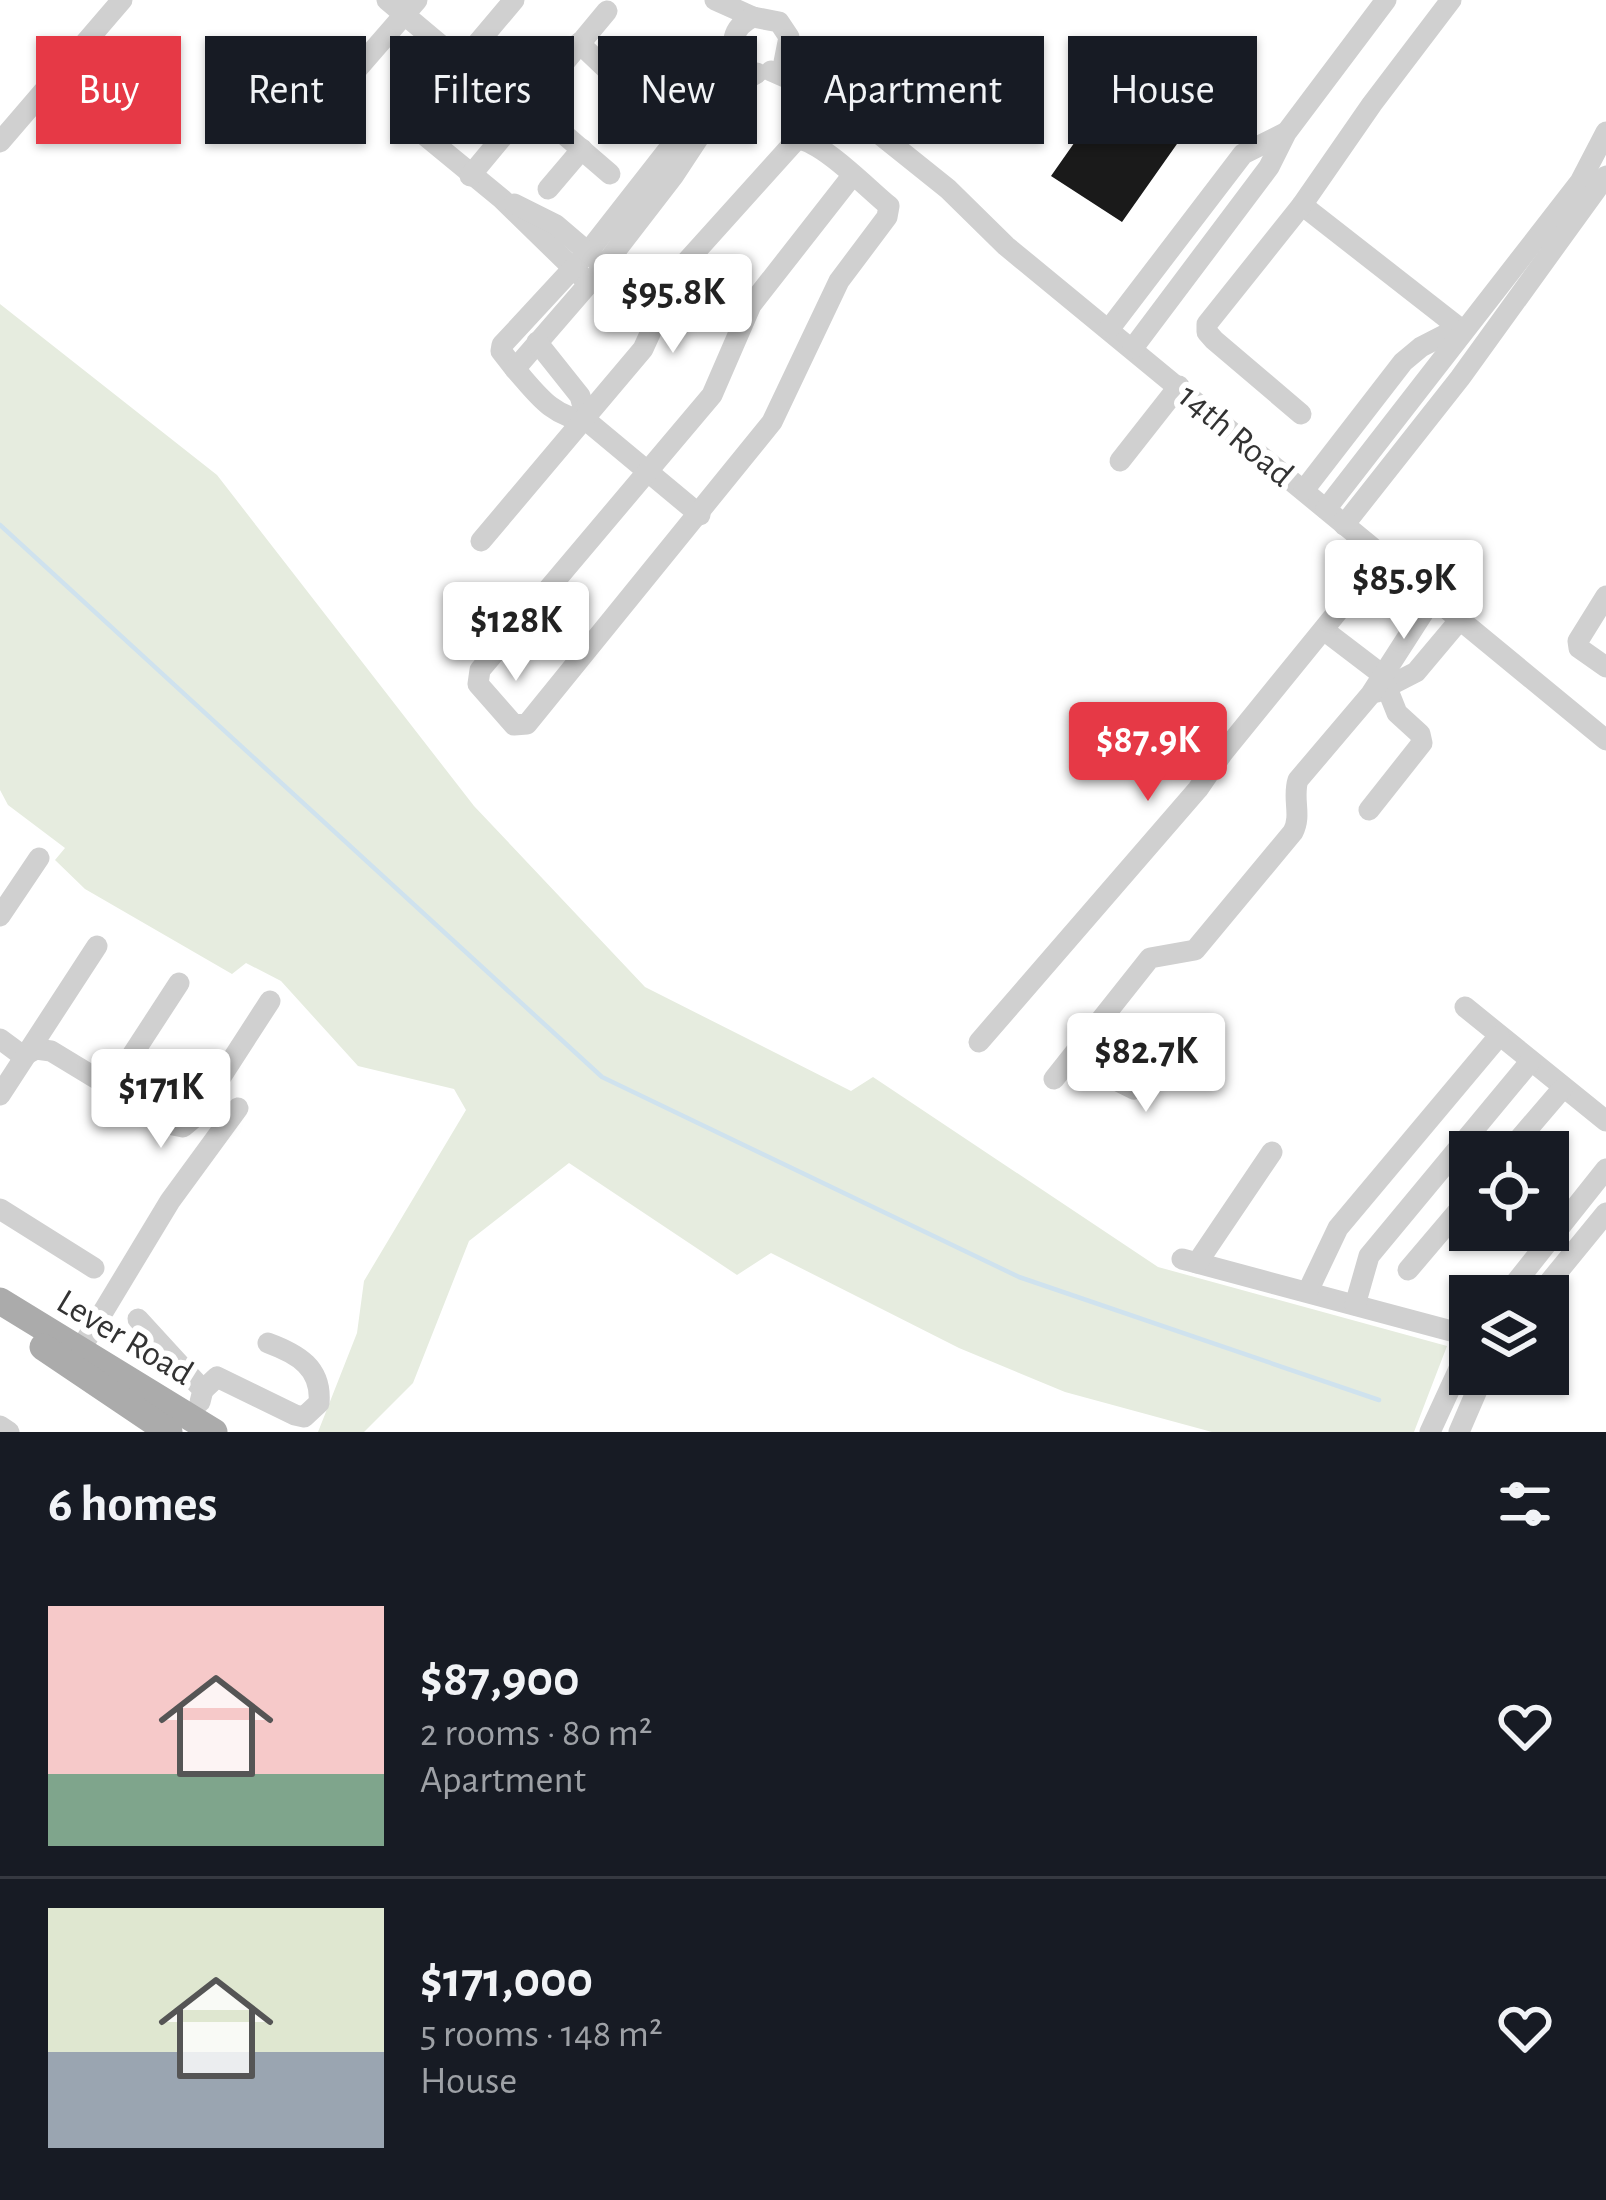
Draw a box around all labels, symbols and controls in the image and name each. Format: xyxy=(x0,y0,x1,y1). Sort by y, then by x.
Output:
chip: Buy xyxy=(36,36,181,144)
chip: Rent xyxy=(205,36,366,144)
chip: Filters xyxy=(390,36,574,144)
chip: New xyxy=(598,36,757,144)
chip: Apartment xyxy=(781,36,1044,144)
chip: House xyxy=(1068,36,1257,144)
pin: $95.8K xyxy=(575,254,771,356)
text: $95.8K xyxy=(621,273,725,312)
street label: 14th Road xyxy=(1171,378,1300,493)
pin: $85.9K xyxy=(1306,540,1502,642)
text: $85.9K xyxy=(1352,559,1456,598)
pin: $128K xyxy=(432,582,600,684)
text: $128K xyxy=(470,601,562,640)
pin: $87.9K xyxy=(1050,702,1246,804)
text: $87.9K xyxy=(1096,721,1200,760)
pin: $82.7K xyxy=(1048,1013,1244,1115)
text: $82.7K xyxy=(1094,1032,1198,1071)
pin: $171K xyxy=(77,1049,245,1151)
text: $171K xyxy=(118,1068,204,1107)
map controls xyxy=(1449,1131,1569,1395)
button: locate xyxy=(1449,1131,1569,1251)
button: layers xyxy=(1449,1275,1569,1395)
street label: Lever Road xyxy=(51,1283,199,1392)
icon: filters xyxy=(1492,1471,1558,1537)
text: 6 homes xyxy=(48,1479,217,1530)
icon: home xyxy=(144,1654,288,1798)
text: $87,900 xyxy=(420,1654,580,1705)
icon: heart xyxy=(1492,1693,1558,1759)
text: 2 rooms · 80 m² xyxy=(420,1714,652,1753)
text: Apartment xyxy=(420,1761,586,1800)
text: $171,000 xyxy=(420,1955,593,2006)
icon: home xyxy=(144,1956,288,2100)
icon: heart xyxy=(1492,1995,1558,2061)
text: 5 rooms · 148 m² xyxy=(420,2015,663,2054)
text: House xyxy=(420,2062,517,2101)

